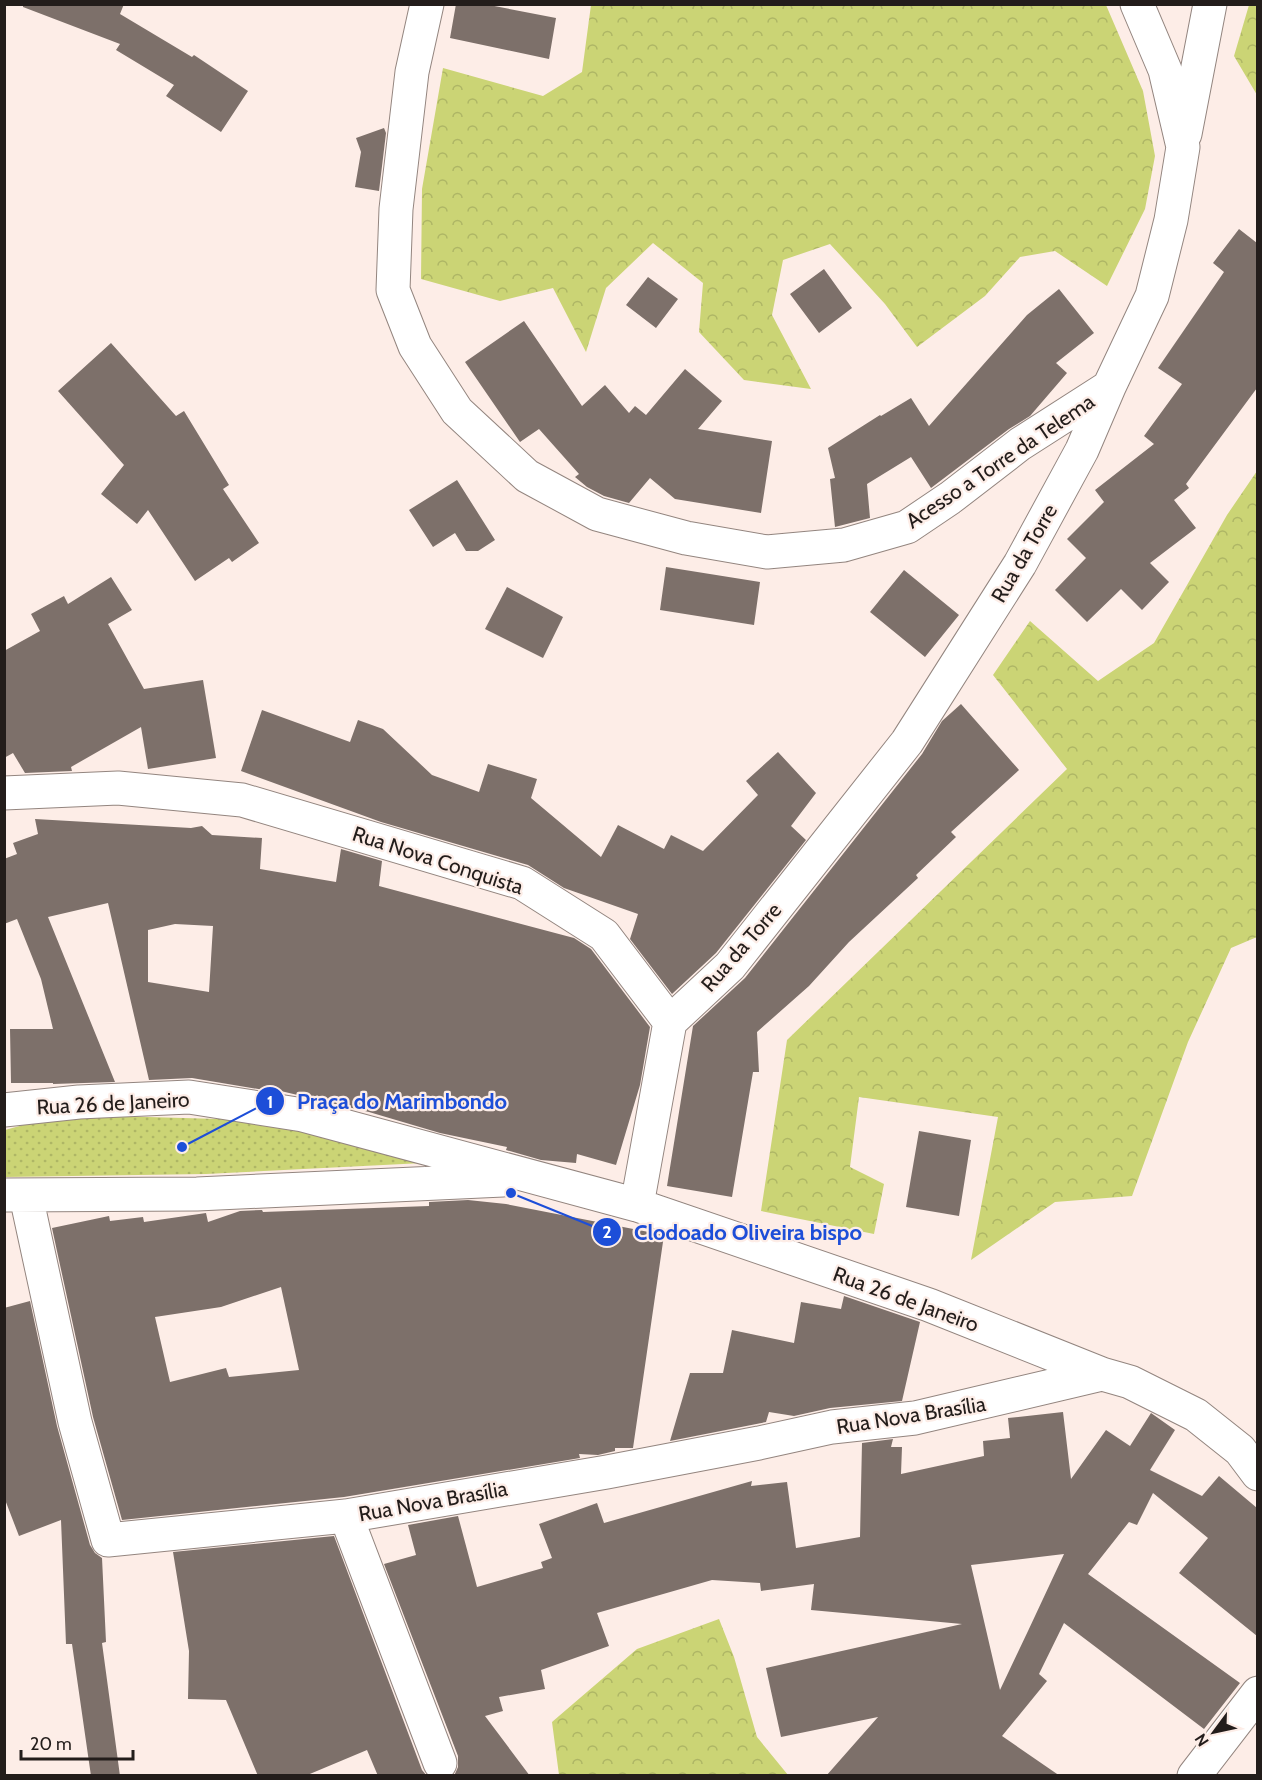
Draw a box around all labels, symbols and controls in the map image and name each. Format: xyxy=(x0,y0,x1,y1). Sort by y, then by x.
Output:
street label: Acesso a Torre da Telema xyxy=(901,389,1099,533)
street label: Rua da Torre xyxy=(986,499,1062,607)
street label: Rua Nova Conquista xyxy=(349,821,527,899)
street label: Rua da Torre xyxy=(696,897,787,997)
callout: Praça do Marimbondo xyxy=(255,1081,519,1121)
street label: Rua 26 de Janeiro xyxy=(36,1087,190,1119)
text: Praça do Marimbondo xyxy=(297,1088,507,1115)
text: 1 xyxy=(267,1091,273,1113)
callout: Clodoado Oliveira bispo xyxy=(592,1212,874,1252)
text: Clodoado Oliveira bispo xyxy=(634,1219,862,1246)
text: 2 xyxy=(602,1221,612,1243)
street label: Rua 26 de Janeiro xyxy=(830,1261,982,1337)
street label: Rua Nova Brasília xyxy=(835,1391,987,1439)
street label: Rua Nova Brasília xyxy=(357,1476,509,1526)
north arrow xyxy=(1184,1702,1244,1762)
scale bar xyxy=(21,1723,134,1761)
text: N xyxy=(1191,1730,1213,1750)
text: 20 m xyxy=(30,1733,72,1755)

